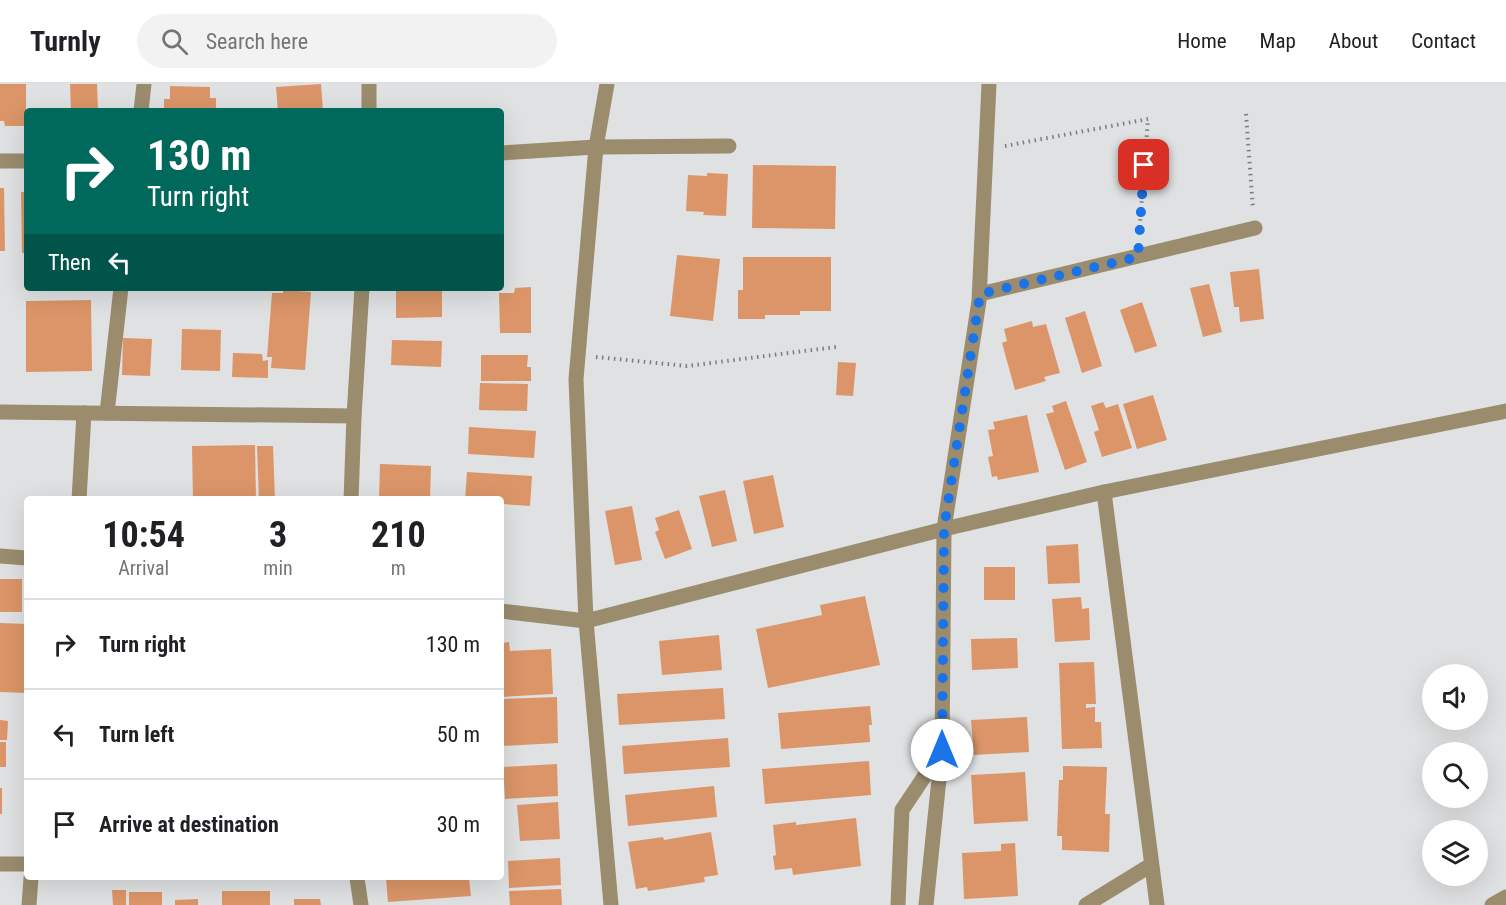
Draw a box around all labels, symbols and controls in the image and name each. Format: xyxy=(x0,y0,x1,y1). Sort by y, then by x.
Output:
search box xyxy=(137,14,557,68)
text: Turnly xyxy=(30,25,101,58)
icon: search xyxy=(158,25,191,58)
text: Search here xyxy=(206,29,308,54)
text: Home xyxy=(1177,29,1227,53)
text: Map xyxy=(1260,29,1296,53)
text: About xyxy=(1329,29,1378,53)
text: Contact xyxy=(1411,29,1476,53)
text: 130 m xyxy=(147,131,252,180)
icon: right xyxy=(48,132,126,210)
pin xyxy=(1118,139,1169,190)
icon: arrive xyxy=(1127,148,1160,181)
text: Turn right xyxy=(147,181,249,213)
icon: left xyxy=(103,246,136,279)
text: Then xyxy=(48,250,91,275)
text: 10:54 xyxy=(102,514,185,556)
text: 3 xyxy=(269,514,287,556)
text: 210 xyxy=(371,514,426,556)
text: Arrival xyxy=(118,556,169,580)
text: min xyxy=(263,556,293,580)
text: m xyxy=(391,556,406,580)
icon: right xyxy=(48,628,81,661)
text: Turn right xyxy=(99,632,186,657)
text: 130 m xyxy=(426,632,480,657)
map controls xyxy=(1422,664,1488,886)
button: sound xyxy=(1422,664,1488,730)
icon: left xyxy=(48,718,81,751)
position arrow xyxy=(910,718,974,782)
text: Turn left xyxy=(99,722,174,747)
text: 50 m xyxy=(437,722,480,747)
button: search xyxy=(1422,742,1488,808)
icon: arrive xyxy=(48,808,81,841)
text: Arrive at destination xyxy=(99,812,279,837)
text: 30 m xyxy=(437,812,480,837)
button: layers xyxy=(1422,820,1488,886)

